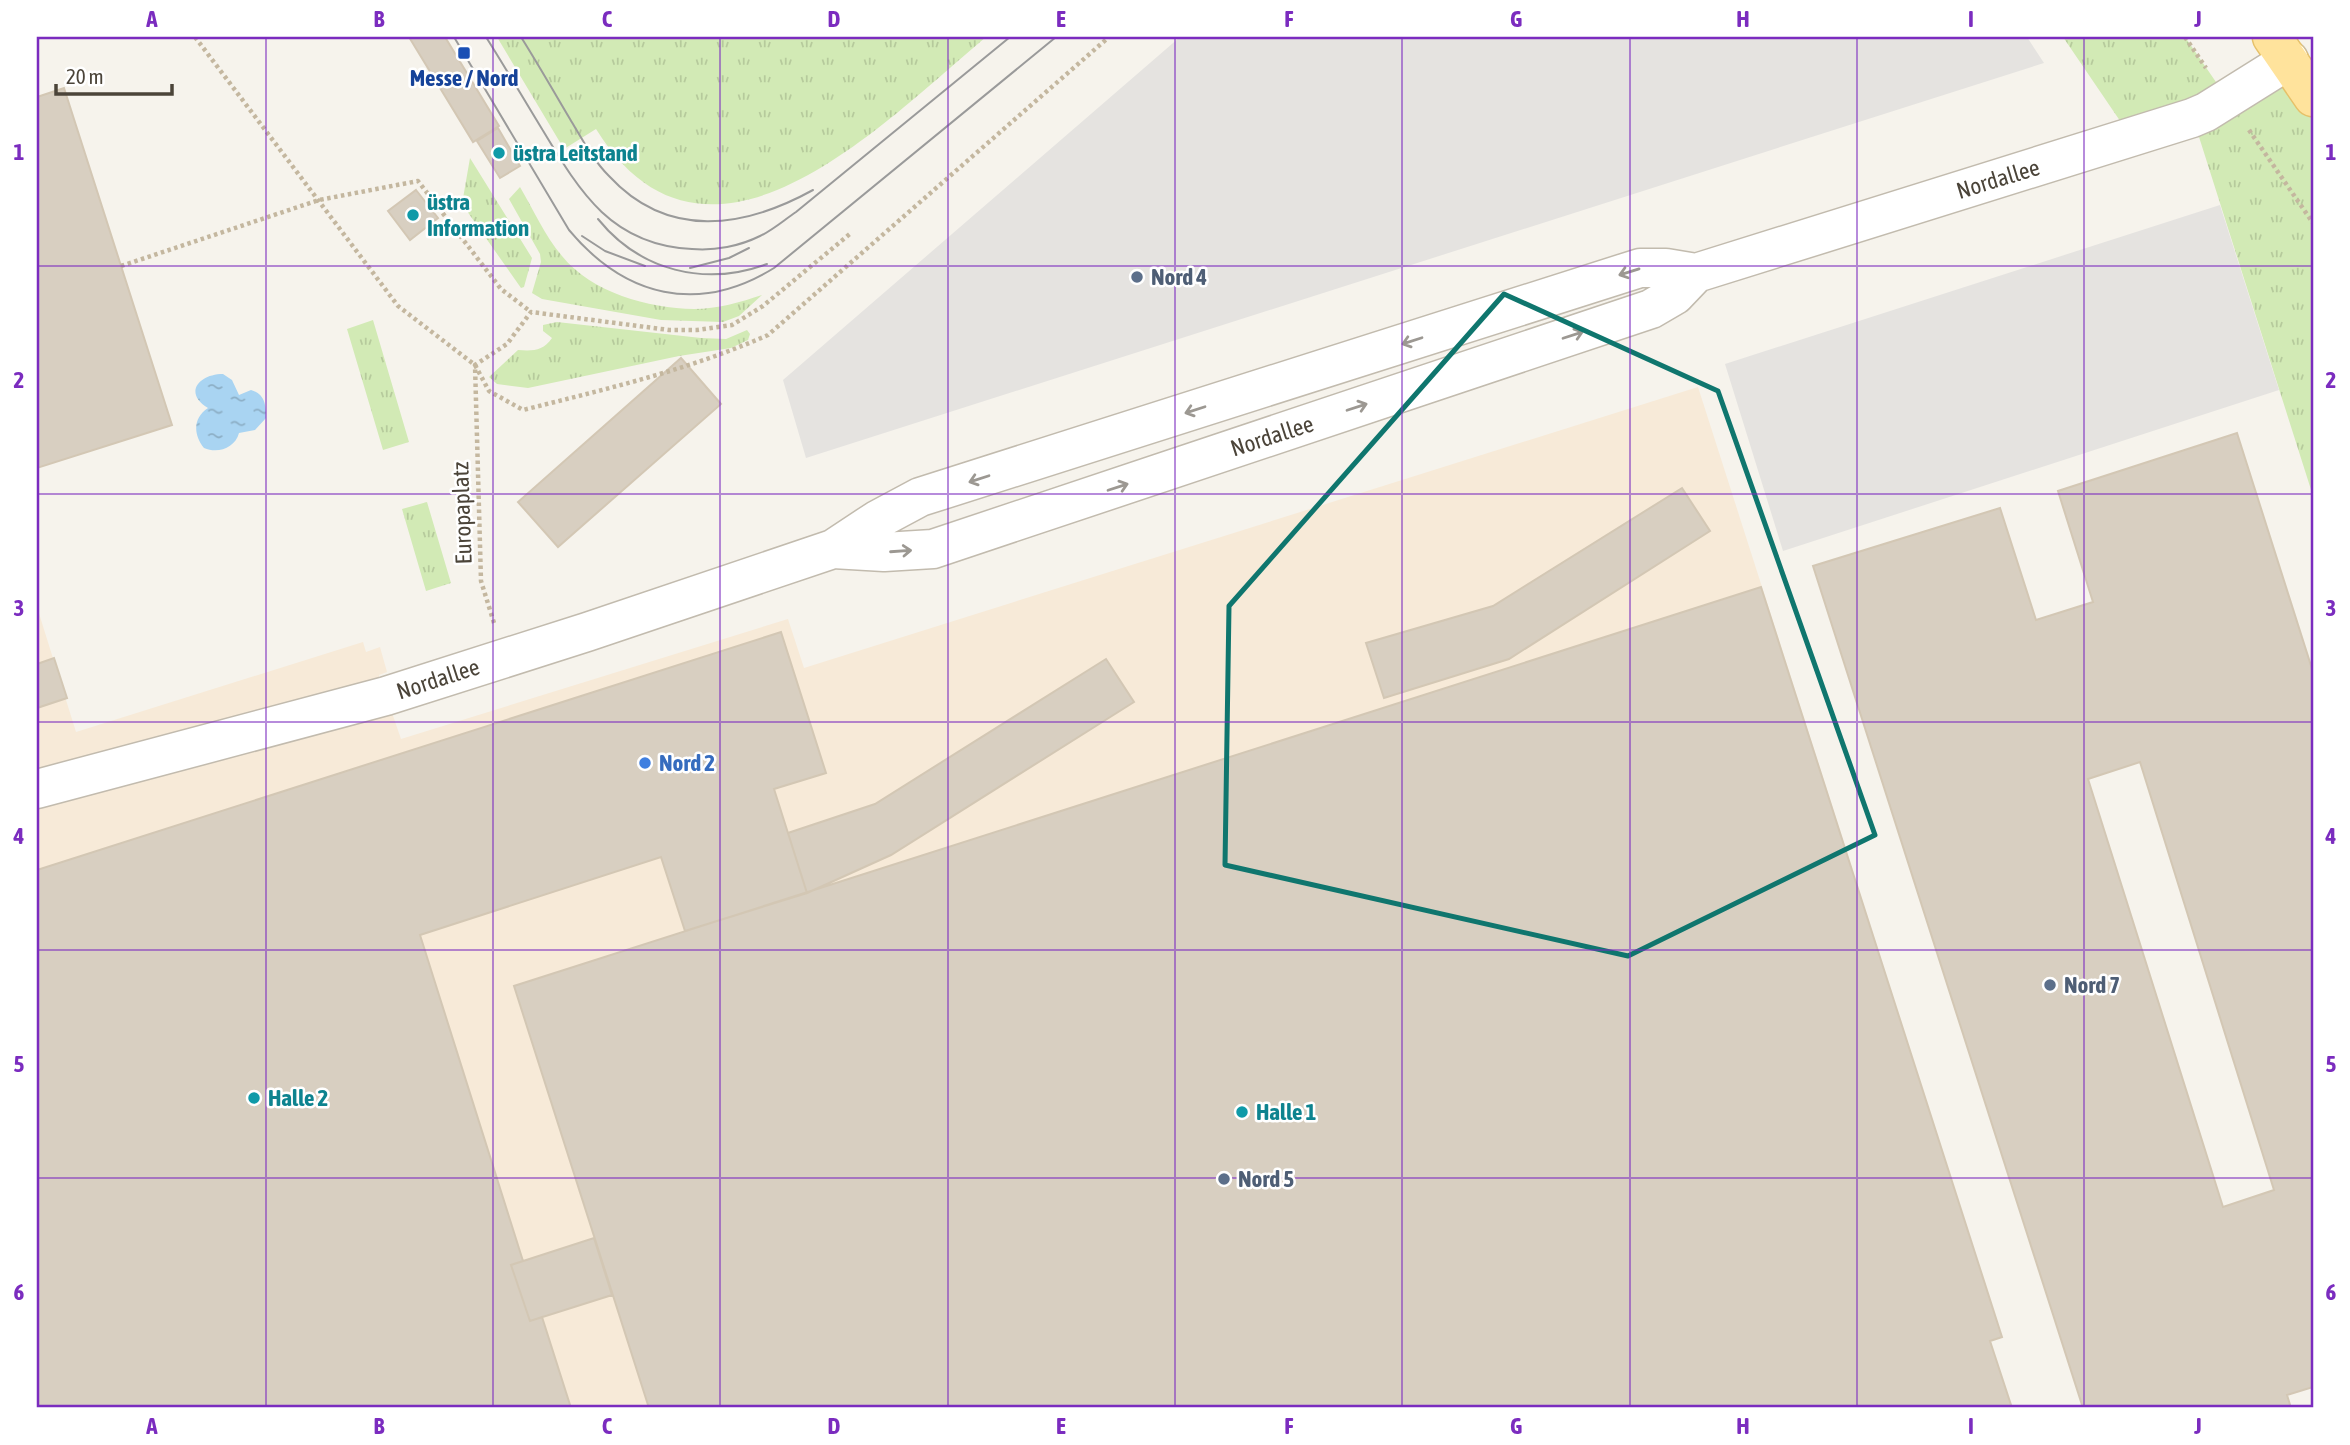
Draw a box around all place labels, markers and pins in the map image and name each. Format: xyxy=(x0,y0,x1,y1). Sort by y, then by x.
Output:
marker: Messe / Nord xyxy=(456,45,472,61)
place label: Messe / Nord xyxy=(410,65,518,91)
place label: üstra Leitstand xyxy=(513,140,638,166)
marker: üstra Leitstand xyxy=(491,145,507,161)
place label: üstra Information xyxy=(427,189,529,241)
marker: üstra Information xyxy=(405,207,421,223)
place label: Nord 4 xyxy=(1151,264,1207,290)
marker: Nord 4 xyxy=(1129,269,1145,285)
place label: Nord 2 xyxy=(659,750,715,776)
marker: Nord 2 xyxy=(637,755,653,771)
place label: Nord 7 xyxy=(2064,972,2120,998)
marker: Nord 7 xyxy=(2042,977,2058,993)
place label: Halle 2 xyxy=(268,1085,328,1111)
marker: Halle 2 xyxy=(246,1090,262,1106)
place label: Halle 1 xyxy=(1256,1099,1317,1125)
marker: Halle 1 xyxy=(1234,1104,1250,1120)
place label: Nord 5 xyxy=(1238,1166,1294,1192)
marker: Nord 5 xyxy=(1216,1171,1232,1187)

